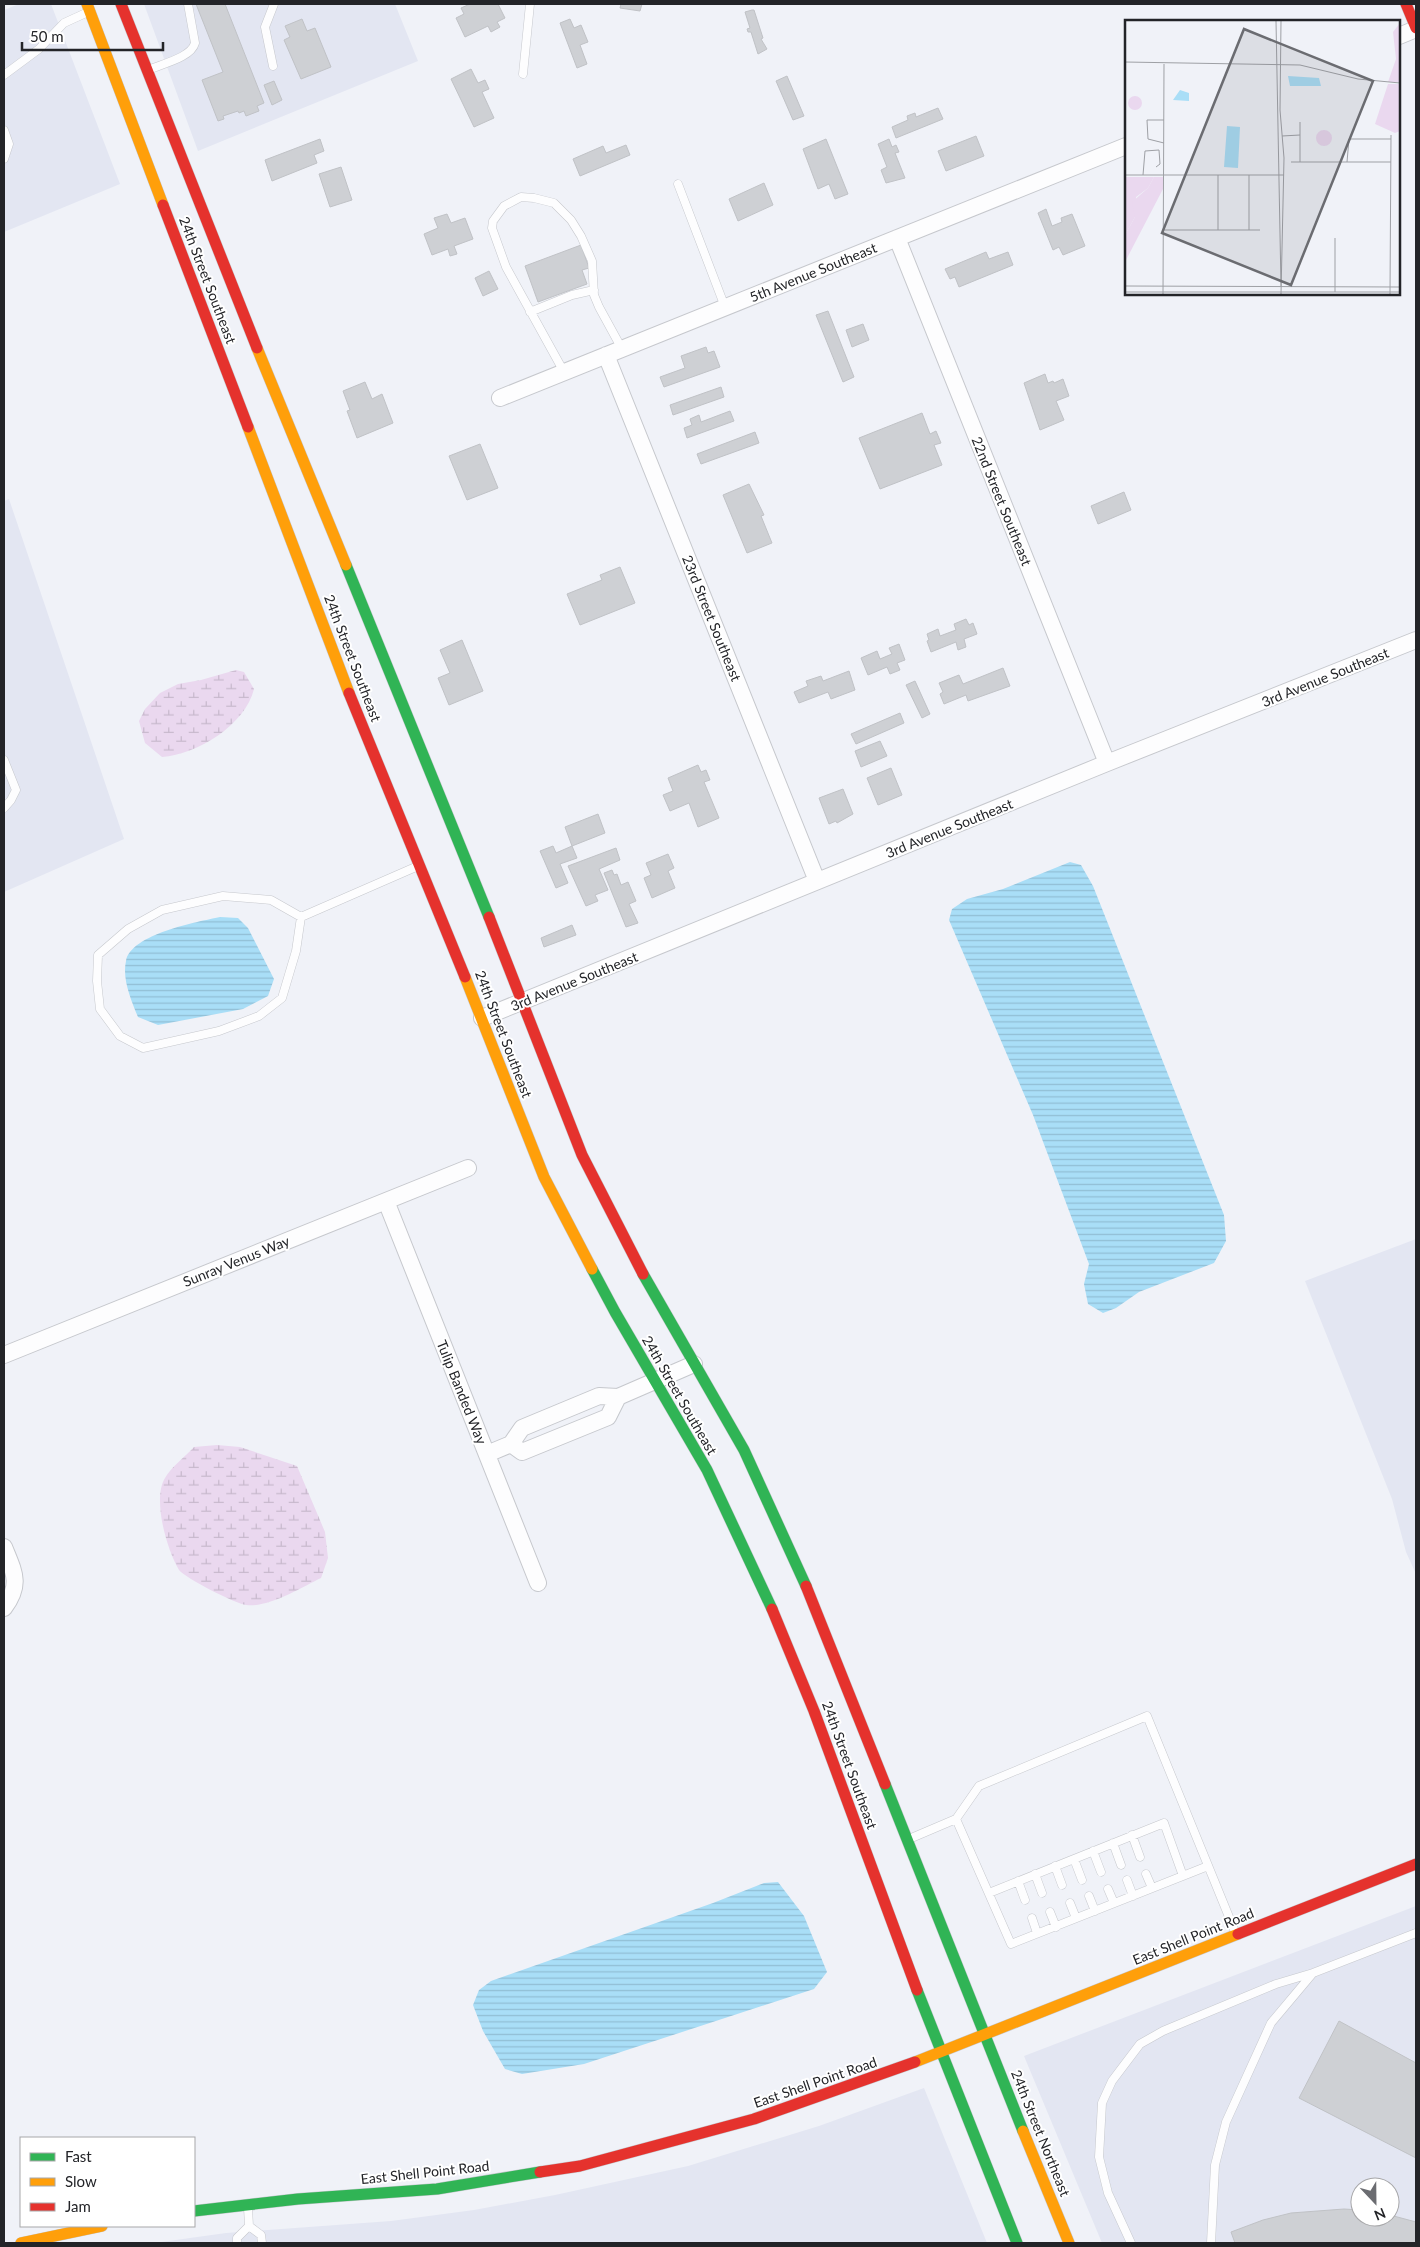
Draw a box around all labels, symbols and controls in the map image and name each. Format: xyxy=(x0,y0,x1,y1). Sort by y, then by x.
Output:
scale bar xyxy=(22,20,164,52)
inset map xyxy=(1125,20,1400,295)
text: 50 m xyxy=(30,27,64,45)
street label: 24th Street Southeast xyxy=(176,214,240,346)
street label: 5th Avenue Southeast xyxy=(747,239,879,305)
street label: 22nd Street Southeast xyxy=(968,434,1036,568)
street label: 23rd Street Southeast xyxy=(679,552,745,684)
street label: 24th Street Southeast xyxy=(321,592,385,724)
street label: 3rd Avenue Southeast xyxy=(1259,644,1391,710)
street label: 3rd Avenue Southeast xyxy=(883,795,1015,861)
street label: 3rd Avenue Southeast xyxy=(508,948,640,1014)
street label: 24th Street Southeast xyxy=(472,968,536,1100)
street label: Sunray Venus Way xyxy=(180,1232,292,1290)
street label: 24th Street Southeast xyxy=(639,1332,721,1458)
street label: Tulip Banded Way xyxy=(433,1338,491,1447)
street label: 24th Street Southeast xyxy=(819,1699,881,1831)
street label: East Shell Point Road xyxy=(1130,1904,1256,1968)
street label: East Shell Point Road xyxy=(751,2053,879,2111)
street label: 24th Street Northeast xyxy=(1008,2067,1074,2199)
legend xyxy=(20,2137,195,2227)
text: Fast xyxy=(65,2147,92,2165)
street label: East Shell Point Road xyxy=(360,2157,490,2187)
text: Slow xyxy=(65,2172,97,2190)
north arrow xyxy=(1350,2177,1400,2227)
text: Jam xyxy=(65,2197,91,2215)
text: N xyxy=(1372,2205,1388,2224)

